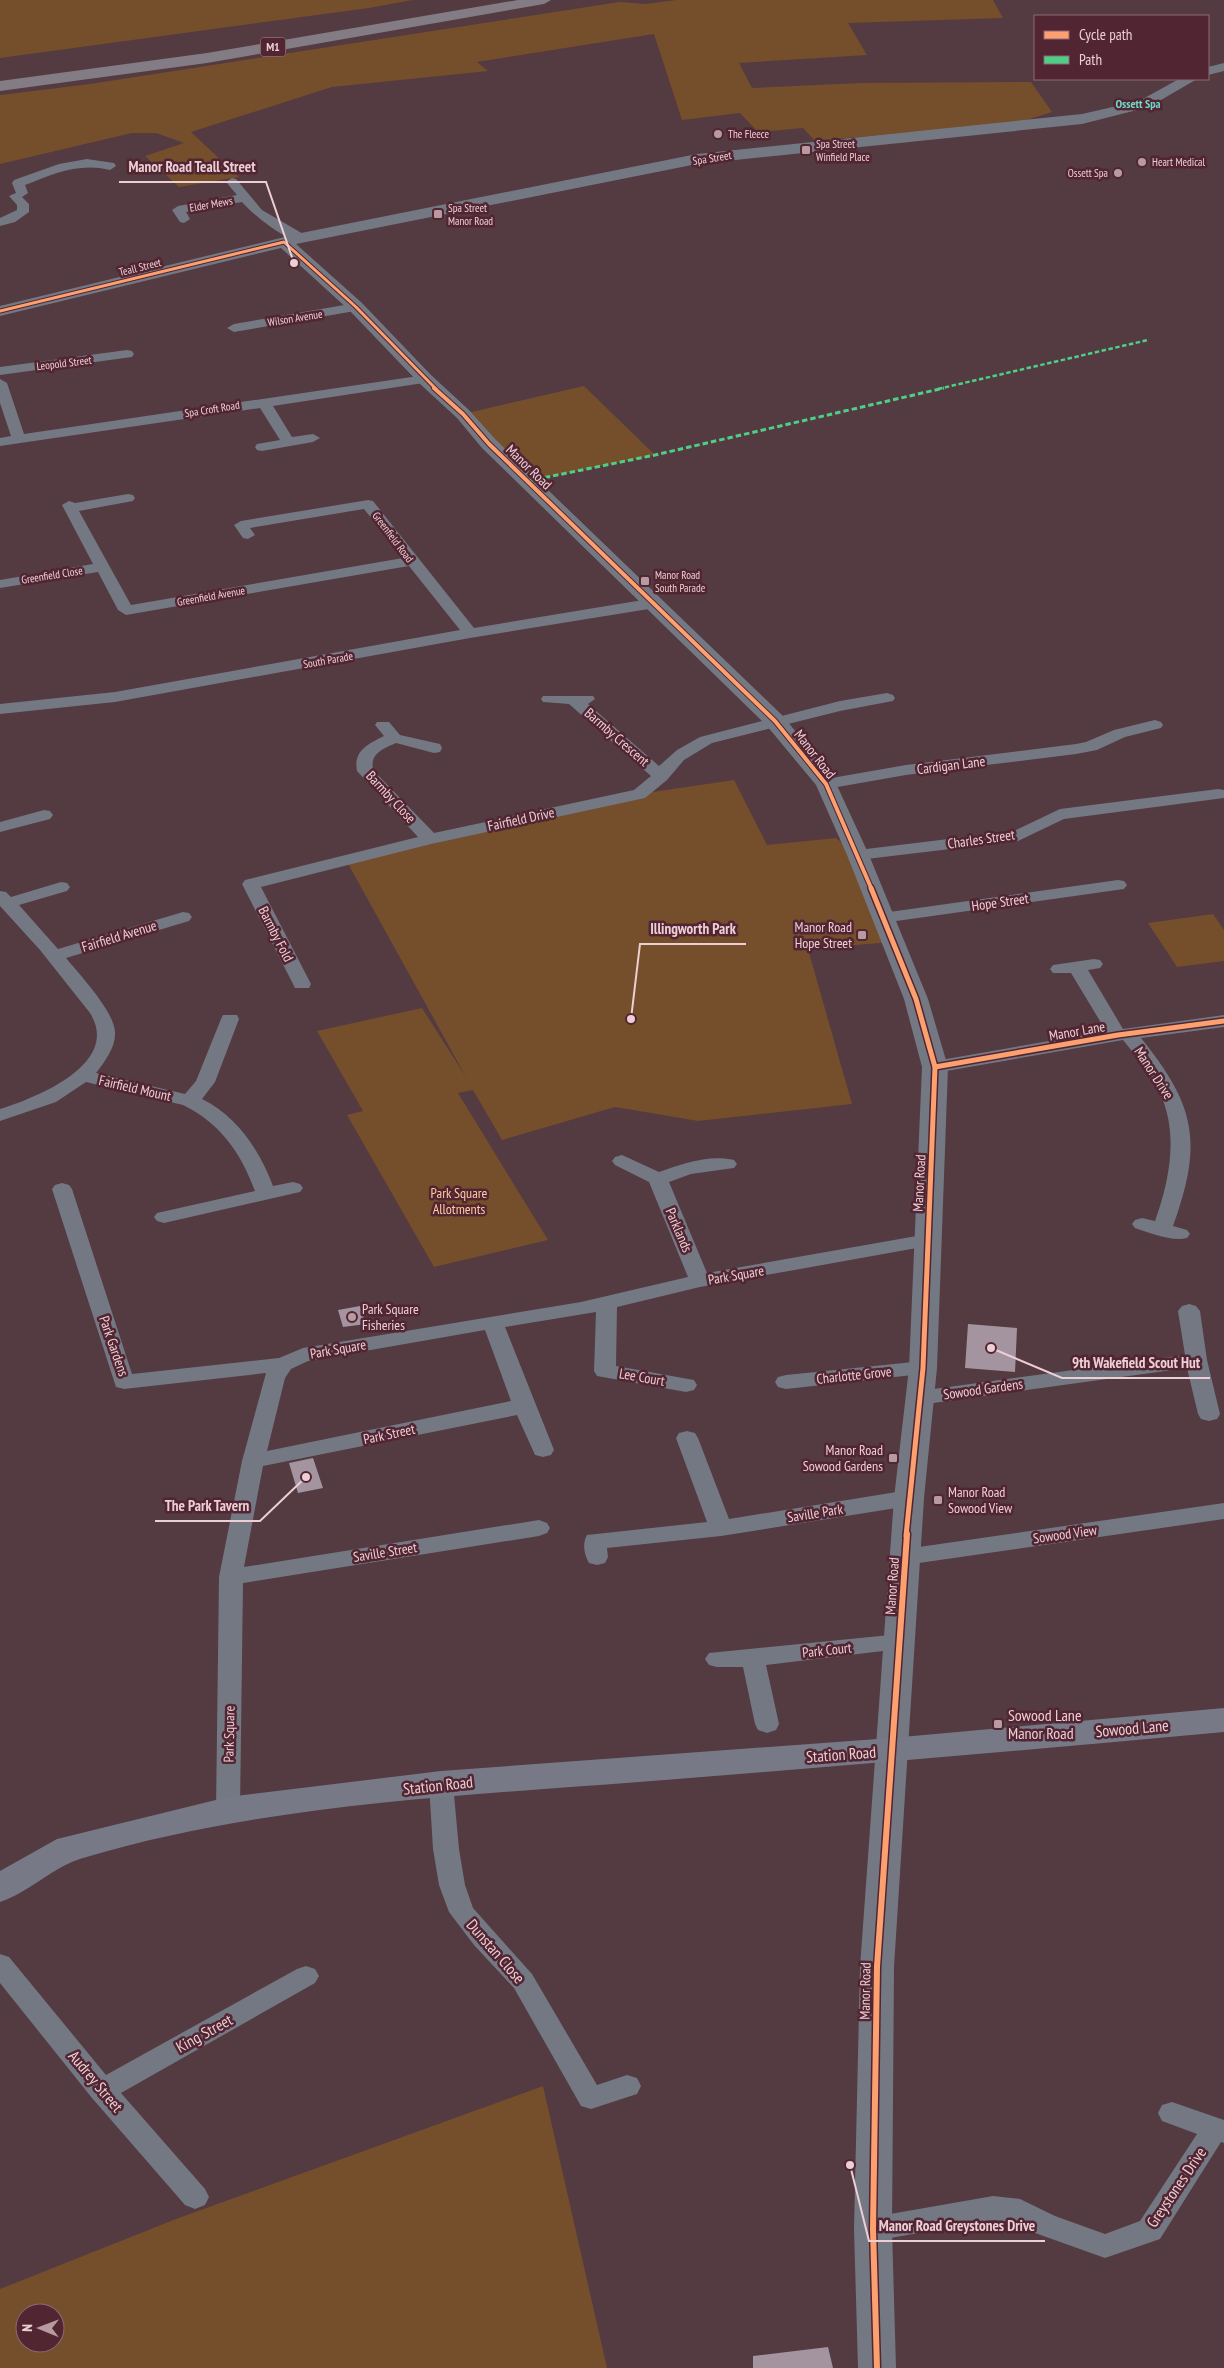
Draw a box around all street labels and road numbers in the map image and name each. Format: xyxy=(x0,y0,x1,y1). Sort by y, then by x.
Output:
road number: M1 xyxy=(260,38,286,56)
street label: Spa Street xyxy=(692,148,732,168)
street label: Elder Mews xyxy=(188,193,234,215)
street label: Teall Street xyxy=(117,255,163,279)
street label: Wilson Avenue xyxy=(266,307,324,329)
street label: Leopold Street xyxy=(36,353,92,373)
street label: Spa Croft Road xyxy=(183,398,241,420)
street label: Manor Road xyxy=(502,441,556,493)
street label: Greenfield Road xyxy=(369,509,417,565)
street label: Greenfield Close xyxy=(20,563,84,587)
street label: Greenfield Avenue xyxy=(176,583,247,609)
street label: South Parade xyxy=(302,649,354,671)
street label: Barmby Crescent xyxy=(581,704,653,770)
street label: Manor Road xyxy=(790,726,840,782)
street label: Cardigan Lane xyxy=(916,752,986,778)
street label: Barmby Close xyxy=(362,767,420,827)
street label: Fairfield Drive xyxy=(486,803,556,835)
street label: Charles Street xyxy=(946,825,1016,853)
street label: Hope Street xyxy=(970,889,1030,915)
street label: Barmby Fold xyxy=(254,903,298,965)
street label: Fairfield Avenue xyxy=(79,916,159,956)
street label: Manor Lane xyxy=(1048,1017,1107,1045)
street label: Manor Drive xyxy=(1130,1043,1178,1103)
street label: Fairfield Mount xyxy=(97,1071,173,1105)
street label: Manor Road xyxy=(909,1154,929,1212)
street label: Parklands xyxy=(662,1205,696,1255)
street label: Park Square xyxy=(706,1261,766,1289)
street label: Park Gardens xyxy=(95,1314,133,1379)
street label: Park Square xyxy=(308,1335,368,1363)
street label: Charlotte Grove xyxy=(816,1362,893,1388)
street label: Lee Court xyxy=(618,1364,666,1390)
street label: Sowood Gardens xyxy=(942,1374,1024,1403)
street label: Park Street xyxy=(361,1420,417,1448)
street label: Saville Park xyxy=(786,1500,845,1526)
street label: Sowood View xyxy=(1032,1521,1099,1547)
street label: Saville Street xyxy=(352,1538,418,1566)
street label: Manor Road xyxy=(881,1557,903,1615)
street label: Park Court xyxy=(801,1638,853,1662)
street label: Park Square xyxy=(220,1705,238,1763)
street label: Sowood Lane xyxy=(1095,1715,1169,1741)
street label: Station Road xyxy=(805,1742,877,1766)
street label: Station Road xyxy=(402,1771,474,1799)
street label: Dunstan Close xyxy=(463,1915,529,1987)
street label: Manor Road xyxy=(856,1962,874,2020)
street label: King Street xyxy=(172,2009,236,2057)
street label: Audrey Street xyxy=(64,2046,128,2116)
street label: Greystones Drive xyxy=(1142,2143,1210,2231)

